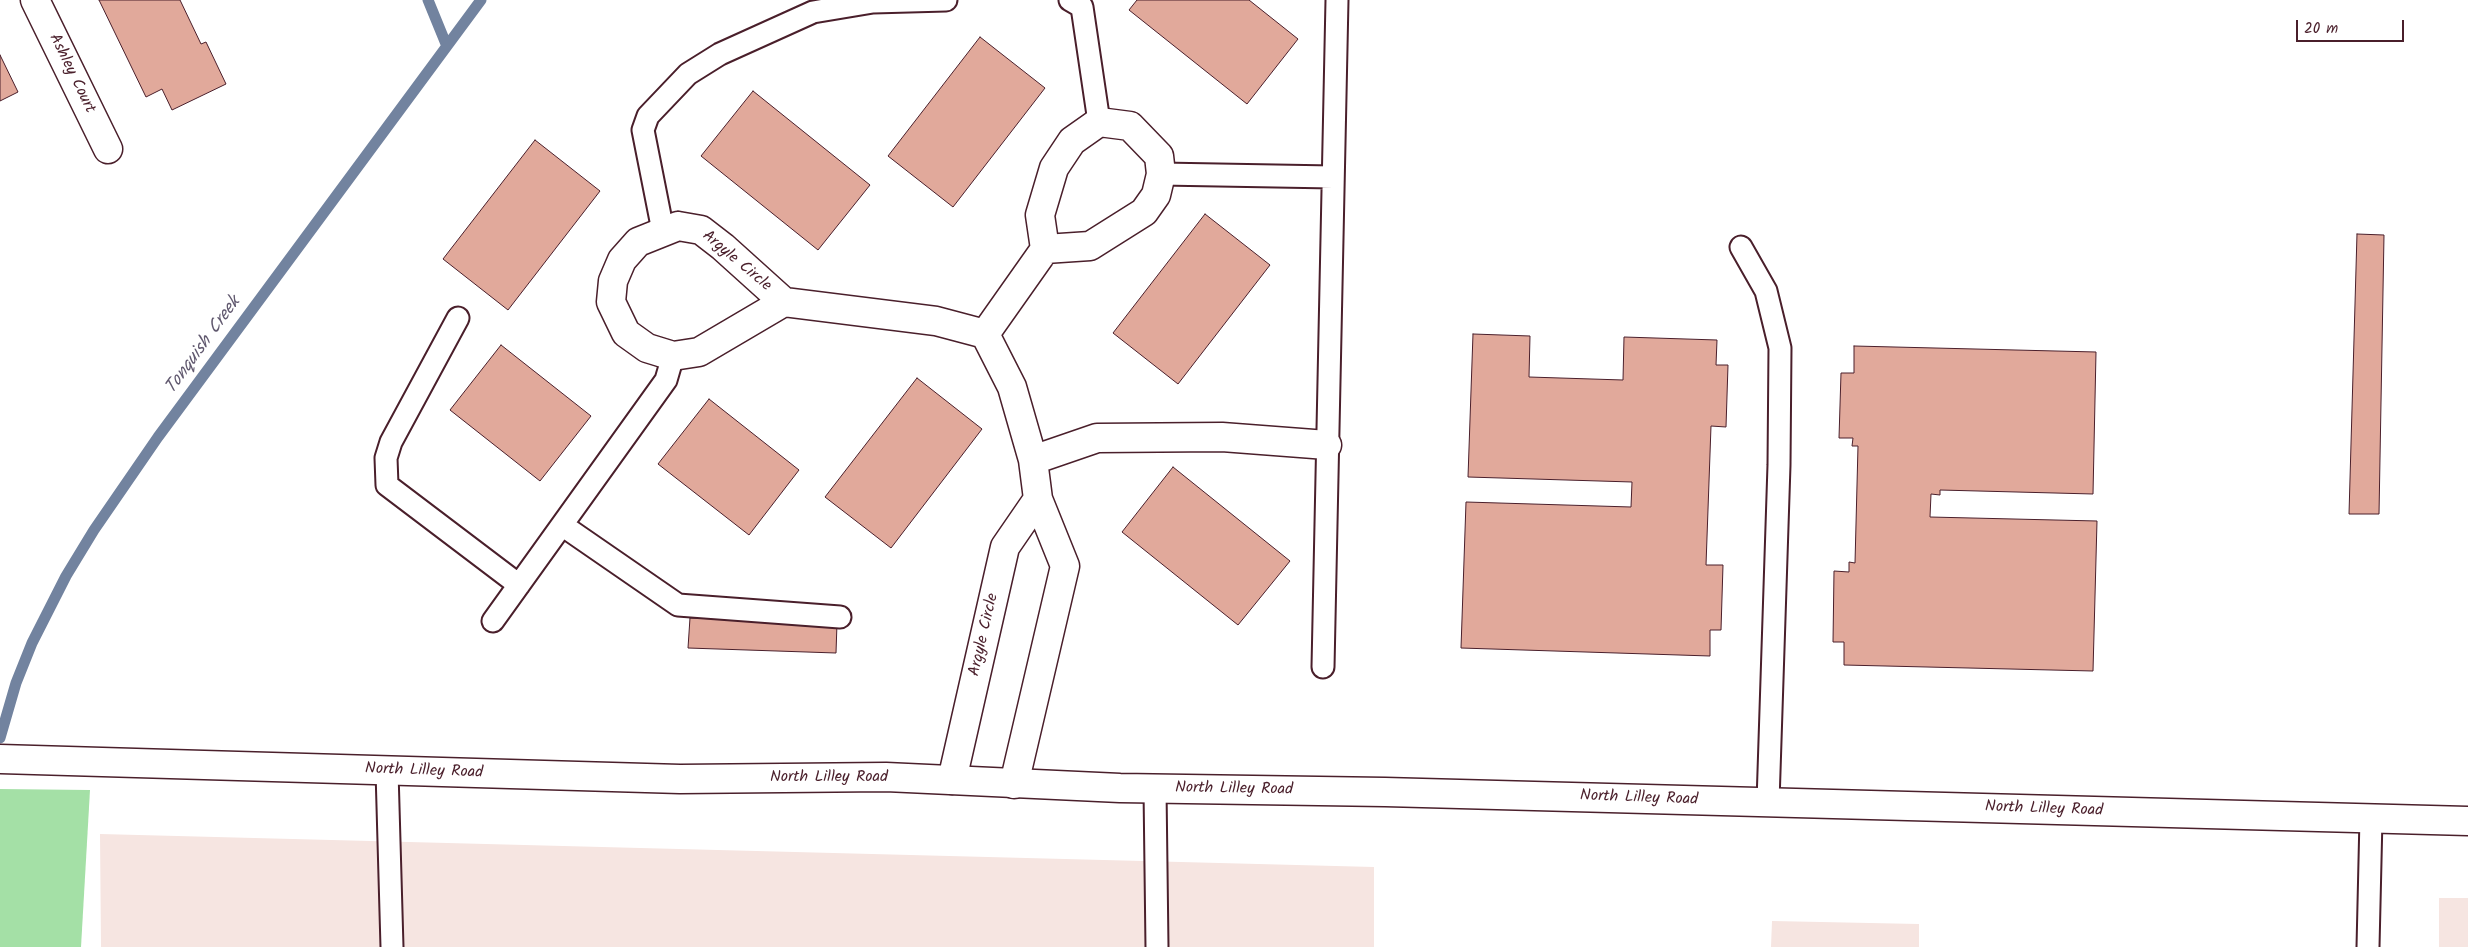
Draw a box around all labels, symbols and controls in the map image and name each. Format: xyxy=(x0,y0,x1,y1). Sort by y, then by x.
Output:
scale bar xyxy=(2298,10,2406,42)
text: 20 m xyxy=(2304,17,2338,41)
street label: Ashley Court xyxy=(43,31,99,117)
street label: Argyle Circle xyxy=(697,227,775,297)
water label: Tonquish Creek xyxy=(162,293,246,399)
street label: Argyle Circle xyxy=(966,592,1004,678)
street label: North Lilley Road xyxy=(365,760,483,784)
street label: North Lilley Road xyxy=(770,768,888,788)
street label: North Lilley Road xyxy=(1175,779,1293,801)
street label: North Lilley Road xyxy=(1580,787,1698,811)
street label: North Lilley Road xyxy=(1985,798,2103,822)

